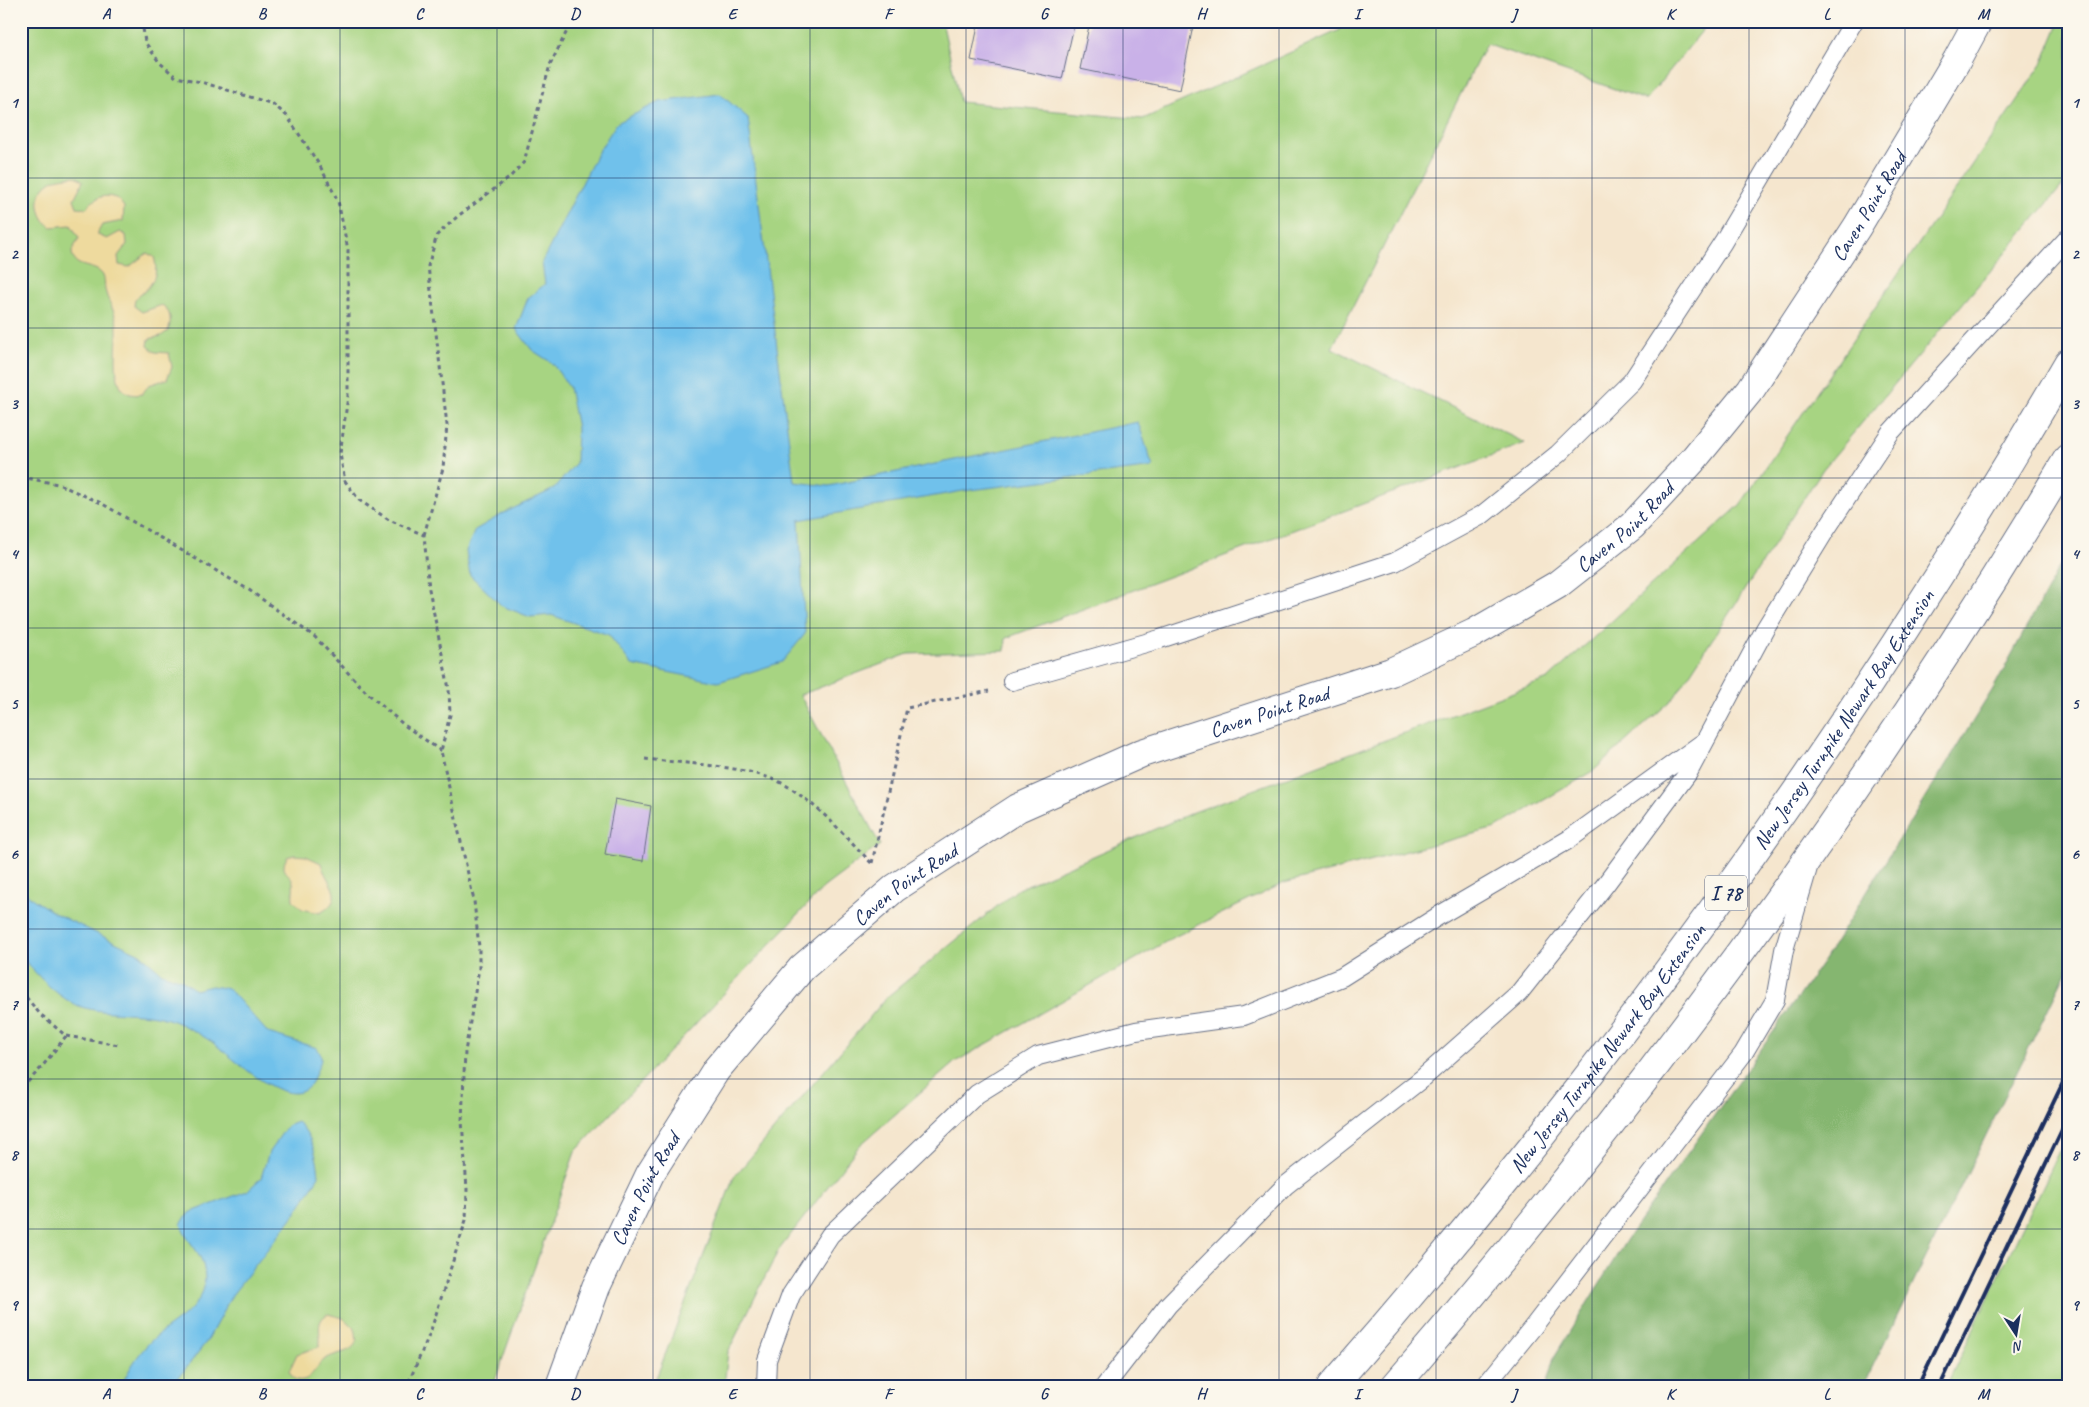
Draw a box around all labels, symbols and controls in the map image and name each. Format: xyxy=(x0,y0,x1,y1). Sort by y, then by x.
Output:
text: A xyxy=(102,4,112,24)
text: B xyxy=(258,4,268,24)
text: C xyxy=(415,4,425,24)
text: D xyxy=(570,4,581,24)
text: E xyxy=(728,4,739,24)
text: F xyxy=(884,4,895,24)
text: G xyxy=(1040,4,1050,24)
text: H xyxy=(1196,4,1208,24)
text: I xyxy=(1354,4,1364,24)
text: J xyxy=(1510,4,1519,24)
text: K xyxy=(1666,4,1678,24)
text: L xyxy=(1824,4,1832,24)
text: M xyxy=(1977,4,1991,24)
text: 1 xyxy=(10,93,19,113)
text: 1 xyxy=(2071,93,2080,113)
street label: Caven Point Road xyxy=(1825,144,1914,266)
text: 2 xyxy=(10,244,19,264)
text: 2 xyxy=(2071,244,2080,264)
text: 3 xyxy=(10,394,19,414)
text: 3 xyxy=(2071,394,2080,414)
street label: Caven Point Road xyxy=(1570,473,1682,578)
text: 4 xyxy=(10,544,19,564)
text: 4 xyxy=(2071,544,2080,564)
street label: New Jersey Turnpike Newark Bay Extension xyxy=(1747,584,1940,854)
street label: Caven Point Road xyxy=(1206,679,1336,743)
text: 5 xyxy=(11,694,20,714)
text: 5 xyxy=(2072,694,2081,714)
street label: Caven Point Road xyxy=(847,836,966,932)
text: 6 xyxy=(10,844,19,864)
text: 6 xyxy=(2071,844,2080,864)
road number: I 78 xyxy=(1705,876,1747,910)
street label: New Jersey Turnpike Newark Bay Extension xyxy=(1504,918,1712,1178)
text: 7 xyxy=(10,995,19,1015)
text: 7 xyxy=(2071,995,2080,1015)
street label: Caven Point Road xyxy=(605,1125,688,1250)
text: 8 xyxy=(10,1145,19,1165)
text: 8 xyxy=(2071,1145,2080,1165)
text: 9 xyxy=(10,1295,19,1315)
text: 9 xyxy=(2071,1295,2080,1315)
north arrow xyxy=(1992,1310,2042,1360)
text: N xyxy=(2010,1337,2025,1356)
text: A xyxy=(102,1384,112,1404)
text: B xyxy=(258,1384,268,1404)
text: C xyxy=(415,1384,425,1404)
text: D xyxy=(570,1384,581,1404)
text: E xyxy=(728,1384,739,1404)
text: F xyxy=(884,1384,895,1404)
text: G xyxy=(1040,1384,1050,1404)
text: H xyxy=(1196,1384,1208,1404)
text: I xyxy=(1354,1384,1364,1404)
text: J xyxy=(1510,1384,1519,1404)
text: K xyxy=(1666,1384,1678,1404)
text: L xyxy=(1824,1384,1832,1404)
text: M xyxy=(1977,1384,1991,1404)

